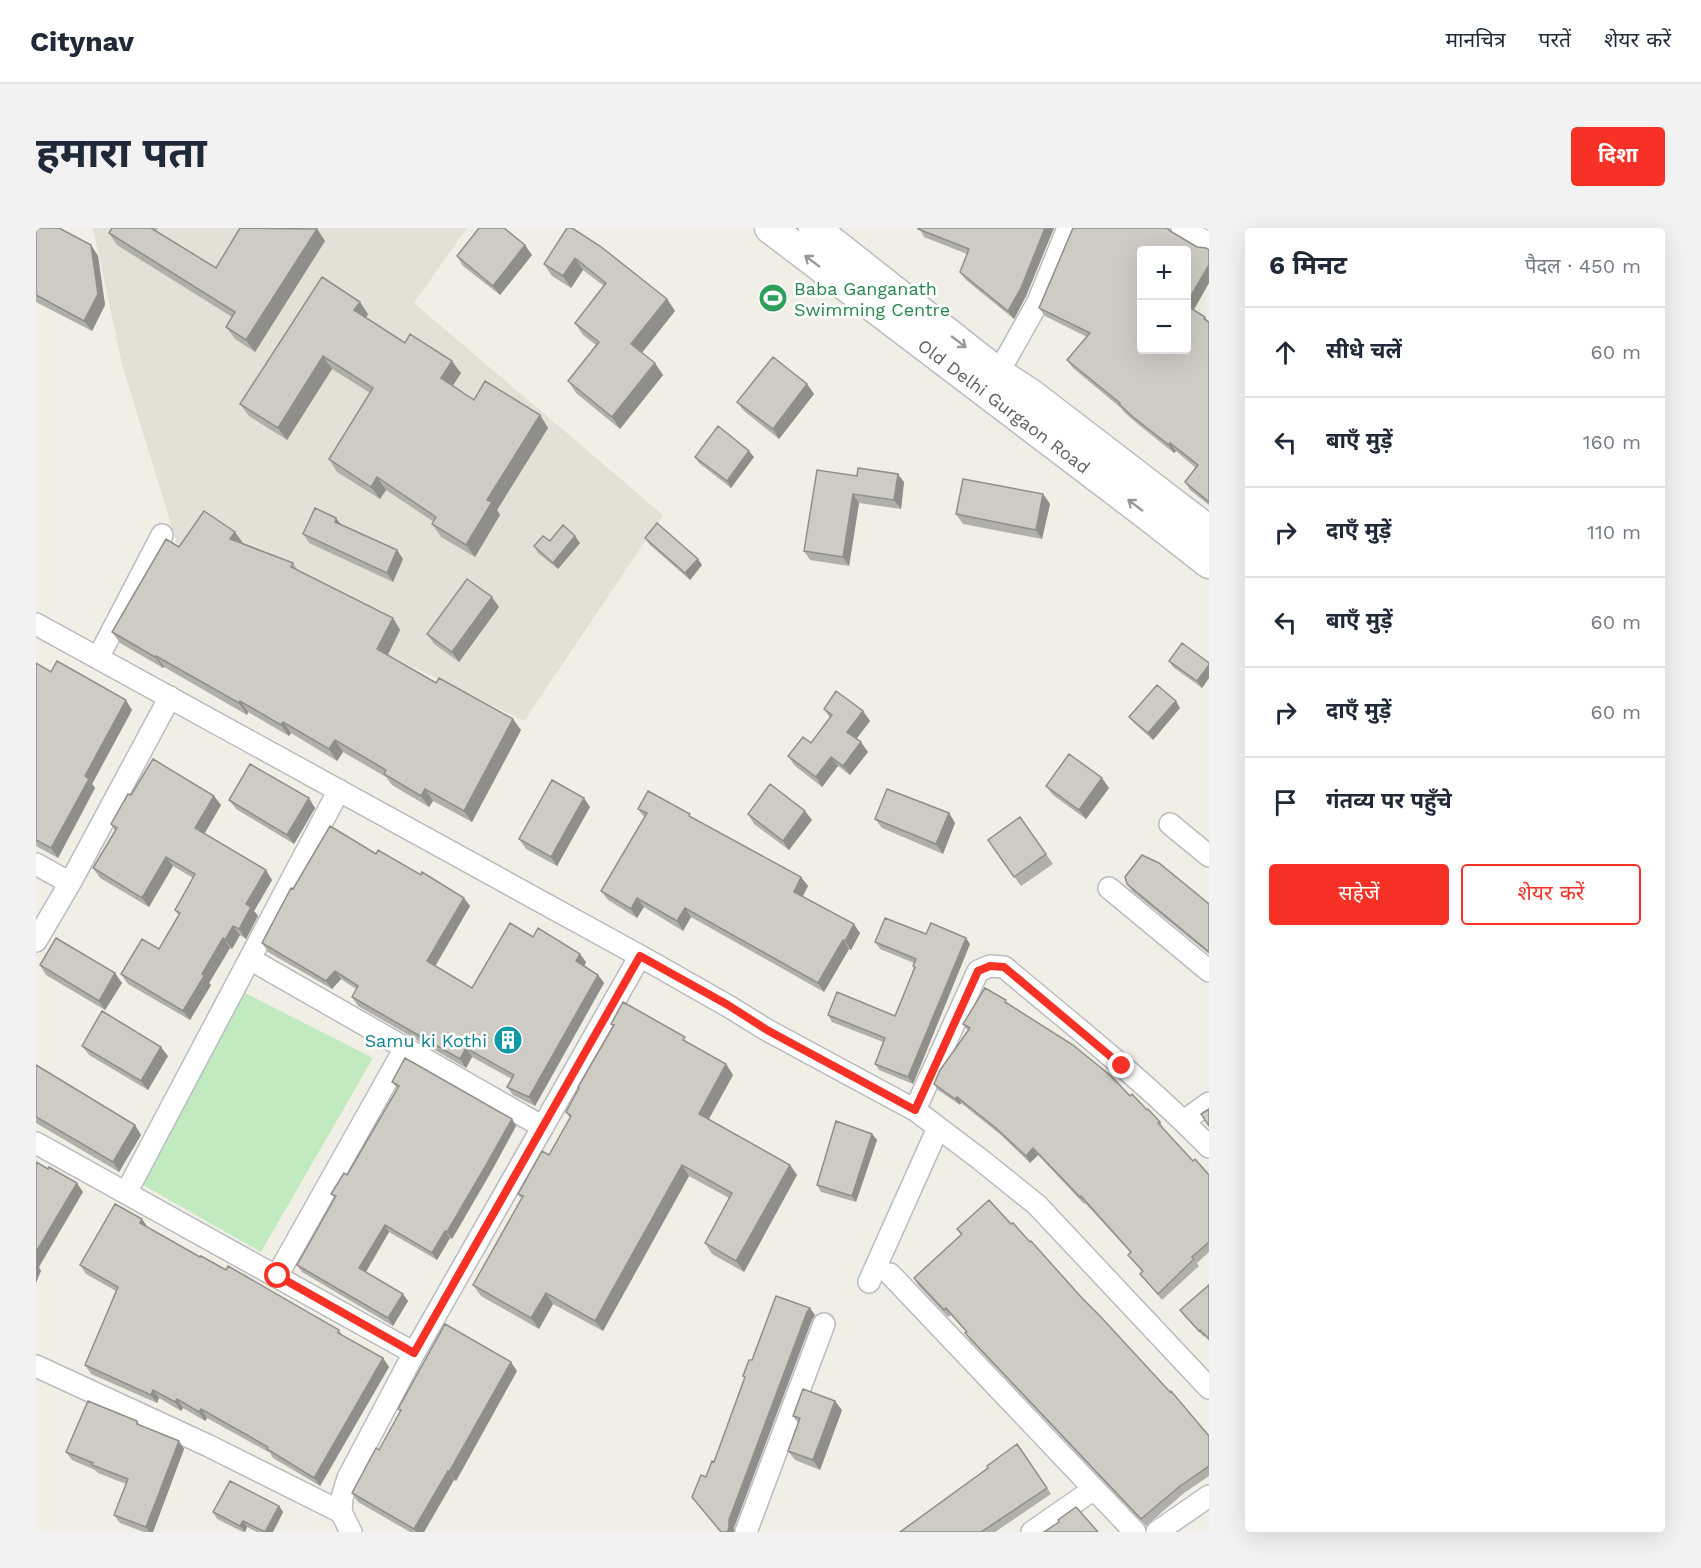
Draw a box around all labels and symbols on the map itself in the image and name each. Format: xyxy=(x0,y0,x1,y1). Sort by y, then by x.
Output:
one-way arrow xyxy=(805,254,821,267)
place label: Baba Ganganath Swimming Centre xyxy=(794,278,950,320)
sports icon: Baba Ganganath Swimming Centre xyxy=(757,282,789,314)
street label: Old Delhi Gurgaon Road xyxy=(914,334,1094,478)
one-way arrow xyxy=(951,335,967,348)
one-way arrow xyxy=(1128,499,1144,511)
building icon: Samu ki Kothi xyxy=(492,1024,524,1056)
place label: Samu ki Kothi xyxy=(365,1030,487,1051)
route end xyxy=(1108,1052,1134,1078)
route start xyxy=(264,1262,290,1288)

